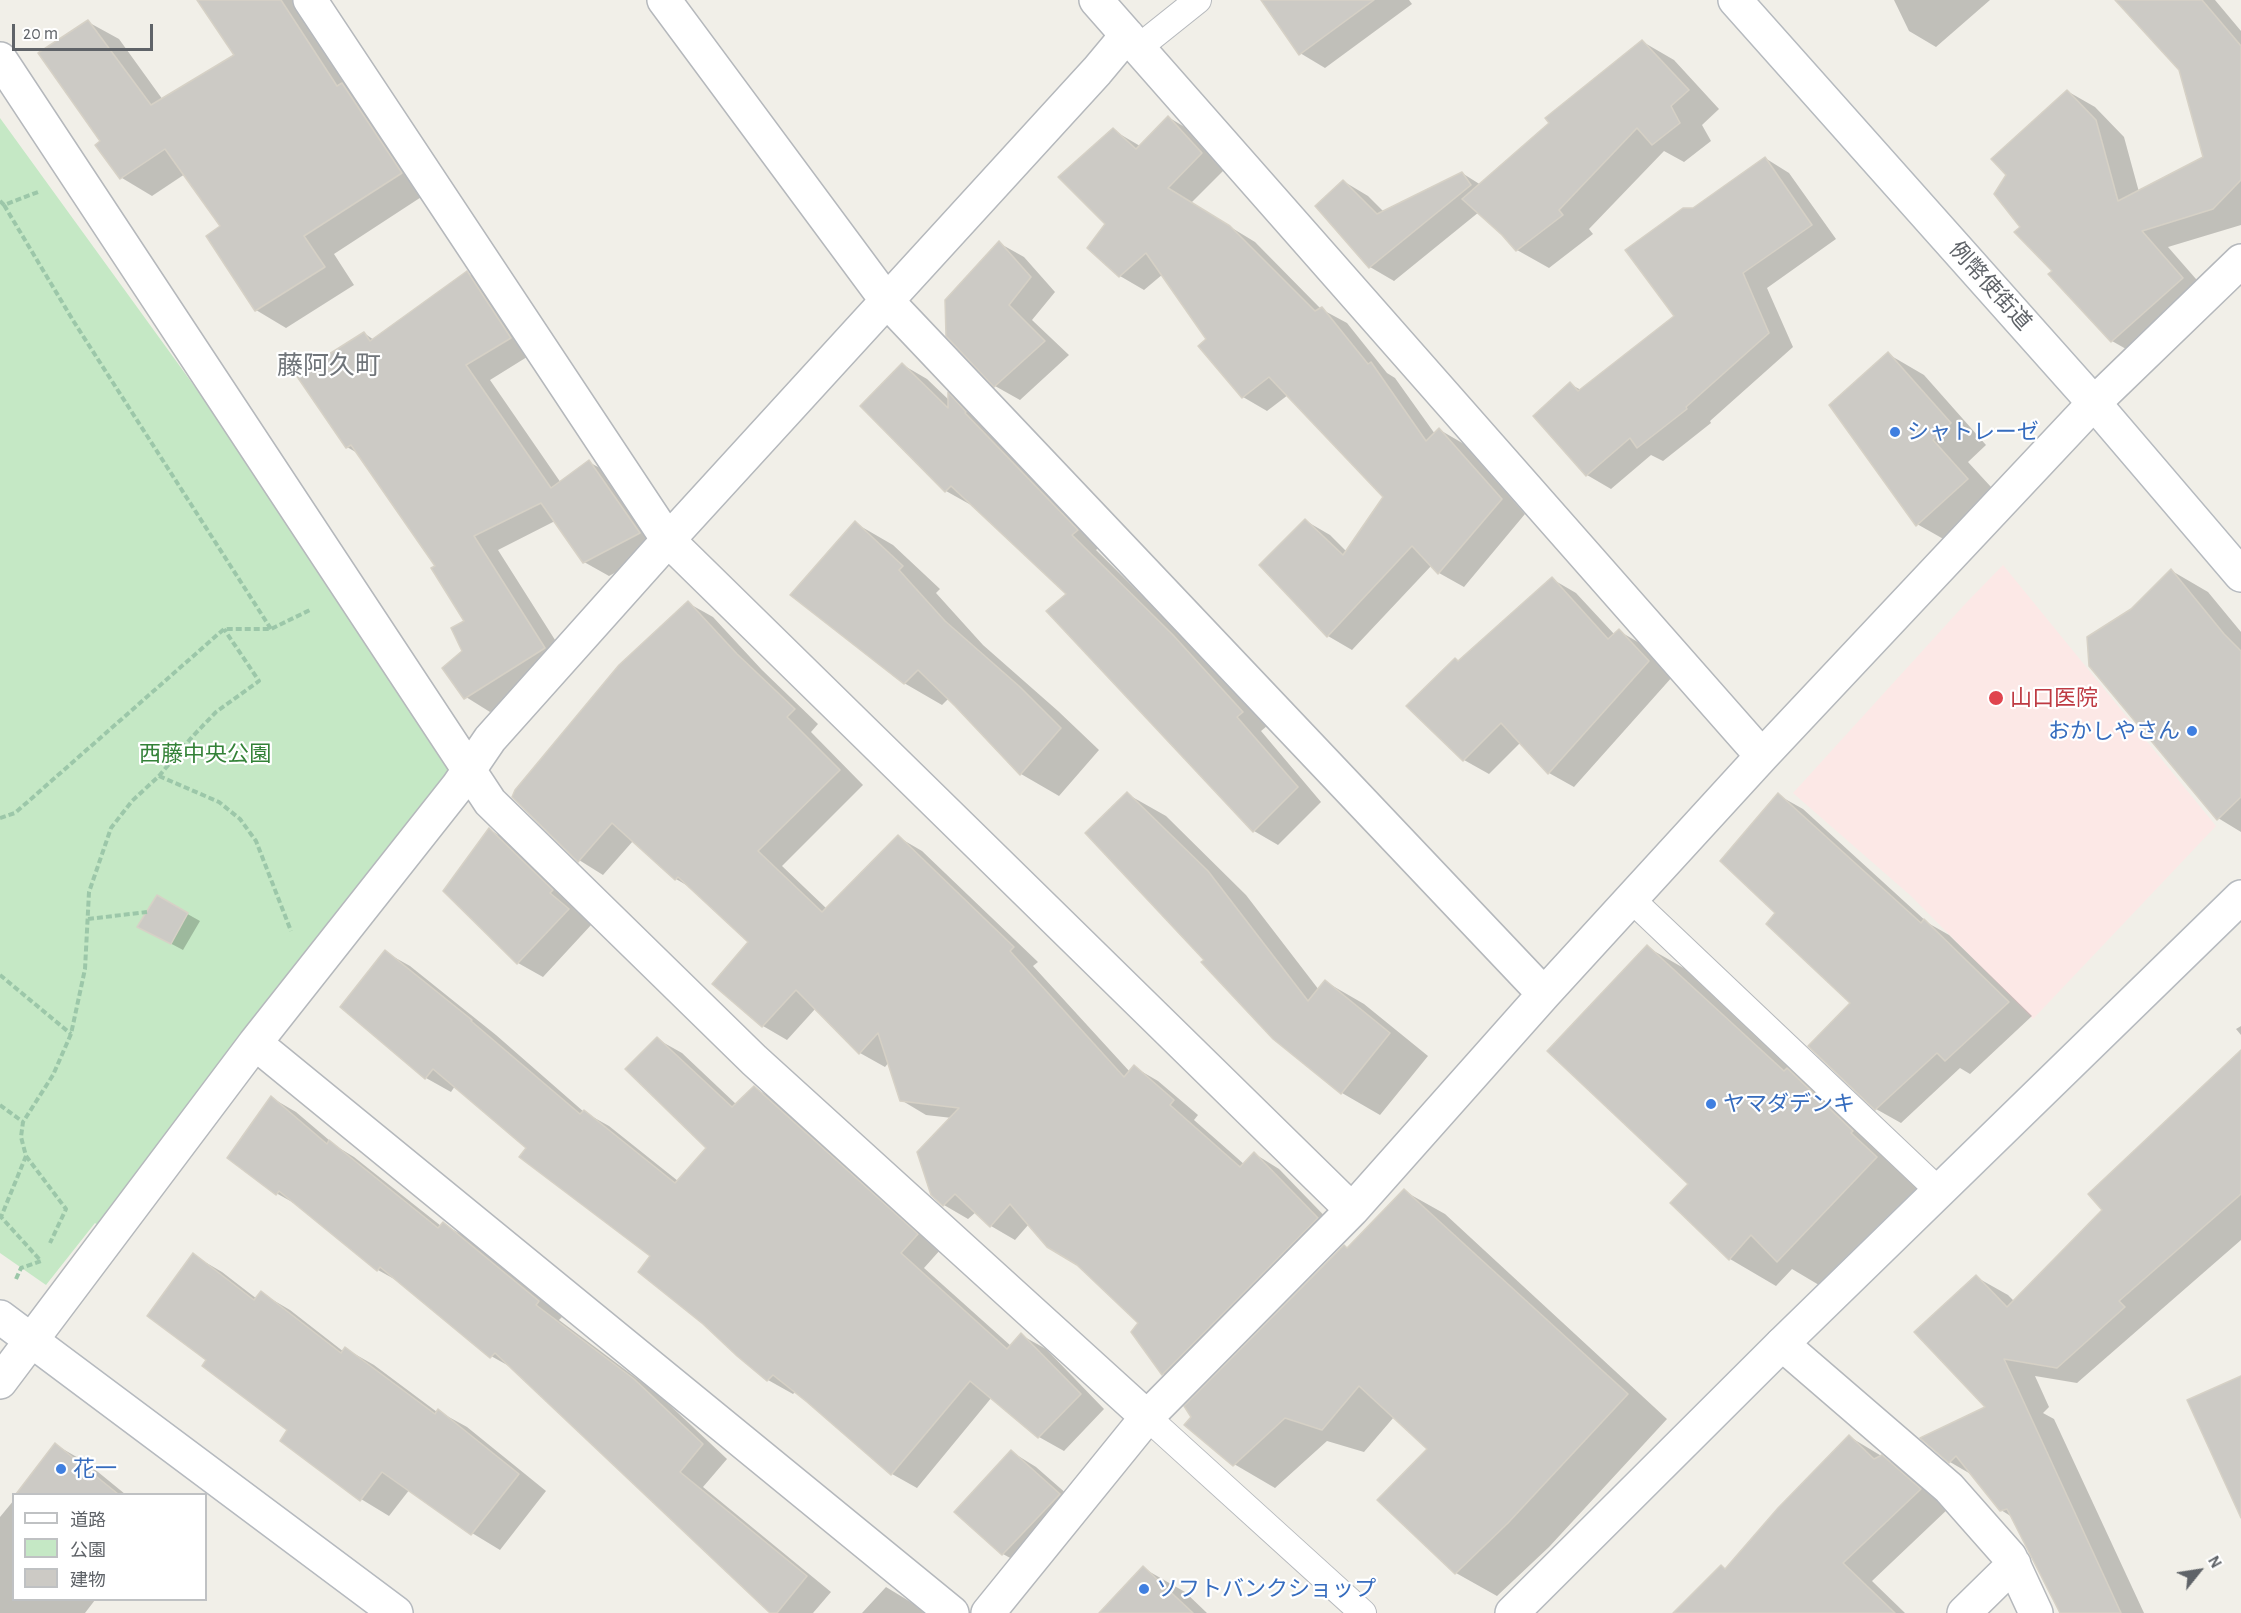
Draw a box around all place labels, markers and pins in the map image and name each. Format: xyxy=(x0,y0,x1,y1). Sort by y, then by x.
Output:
place label: シャトレーゼ xyxy=(1907,419,2039,445)
marker: シャトレーゼ xyxy=(1888,425,1902,439)
place label: 山口医院 xyxy=(2010,685,2098,711)
marker: 山口医院 xyxy=(1987,689,2005,707)
place label: おかしやさん xyxy=(2048,718,2180,744)
marker: おかしやさん xyxy=(2185,724,2199,738)
place label: ヤマダデンキ xyxy=(1723,1091,1855,1117)
marker: ヤマダデンキ xyxy=(1704,1097,1718,1111)
place label: 花一 xyxy=(73,1456,117,1482)
marker: 花一 xyxy=(54,1462,68,1476)
place label: ソフトバンクショップ xyxy=(1156,1576,1376,1602)
marker: ソフトバンクショップ xyxy=(1137,1582,1151,1596)

